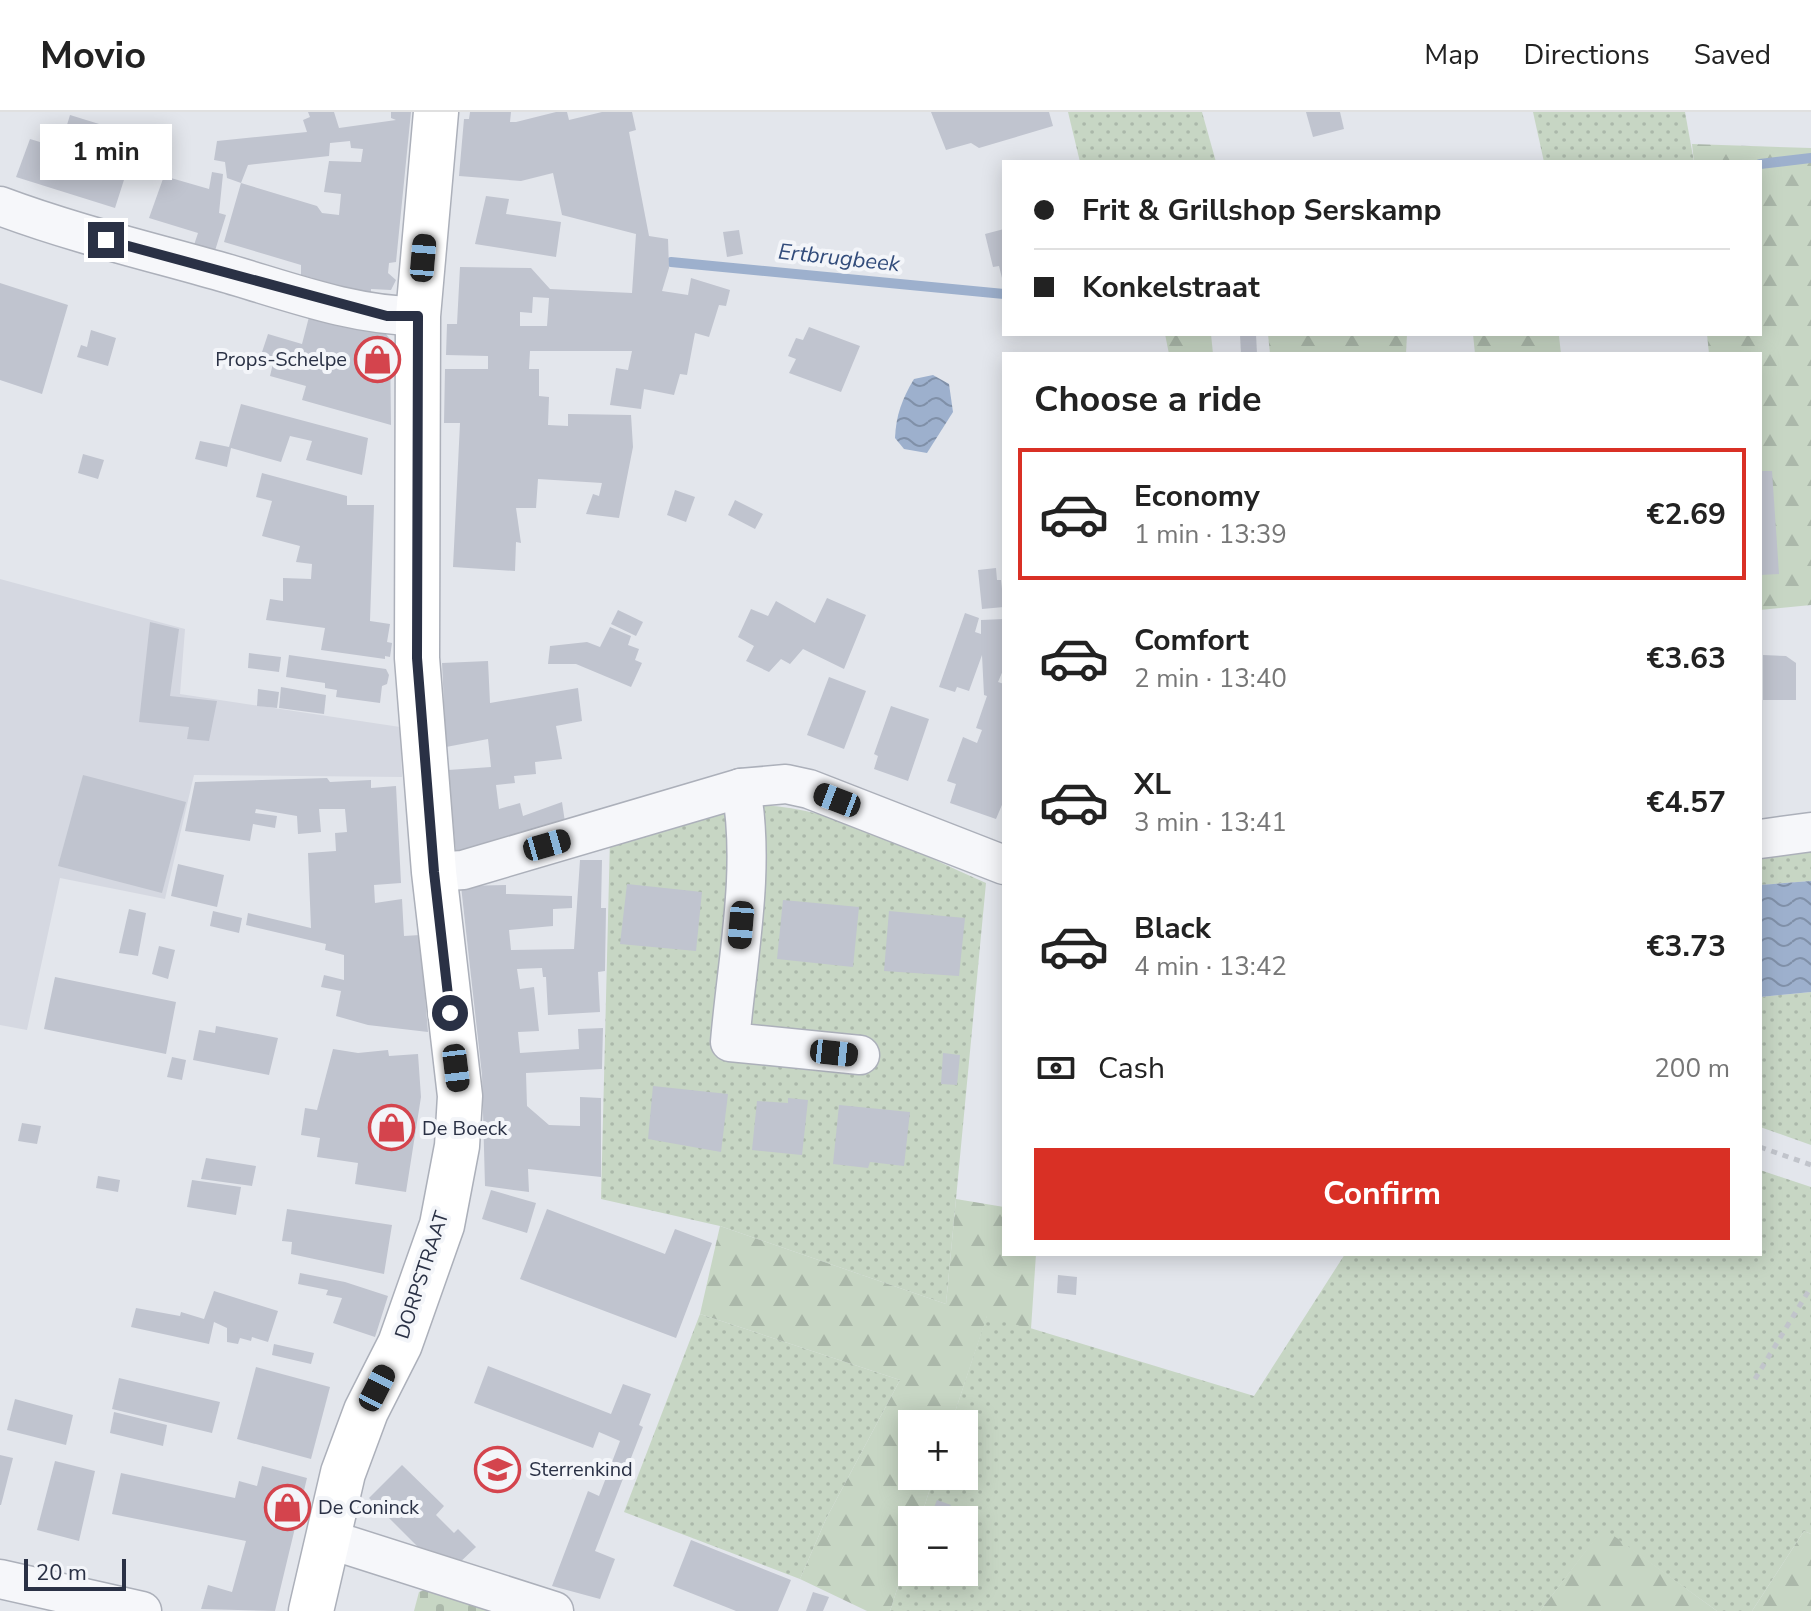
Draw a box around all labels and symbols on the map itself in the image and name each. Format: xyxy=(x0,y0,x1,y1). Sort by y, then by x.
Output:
callout: 1 min xyxy=(40,124,172,180)
route end xyxy=(88,222,124,258)
car xyxy=(409,233,437,283)
water label: Ertbrugbeek xyxy=(777,237,902,279)
shop icon: Props-Schelpe xyxy=(354,335,402,383)
place label: Props-Schelpe xyxy=(215,346,347,373)
car xyxy=(810,780,864,820)
car xyxy=(521,827,573,863)
car xyxy=(727,900,755,950)
route start xyxy=(432,995,468,1031)
car xyxy=(809,1039,859,1067)
car xyxy=(441,1043,471,1093)
shop icon: De Boeck xyxy=(367,1104,415,1152)
place label: De Boeck xyxy=(422,1115,508,1142)
street label: DORPSTRAAT xyxy=(389,1208,455,1342)
car xyxy=(355,1361,399,1415)
school or university icon: Sterrenkind xyxy=(474,1445,522,1493)
place label: Sterrenkind xyxy=(529,1456,633,1483)
shop icon: De Coninck xyxy=(263,1483,311,1531)
place label: De Coninck xyxy=(318,1494,420,1521)
scale bar xyxy=(24,1555,126,1591)

